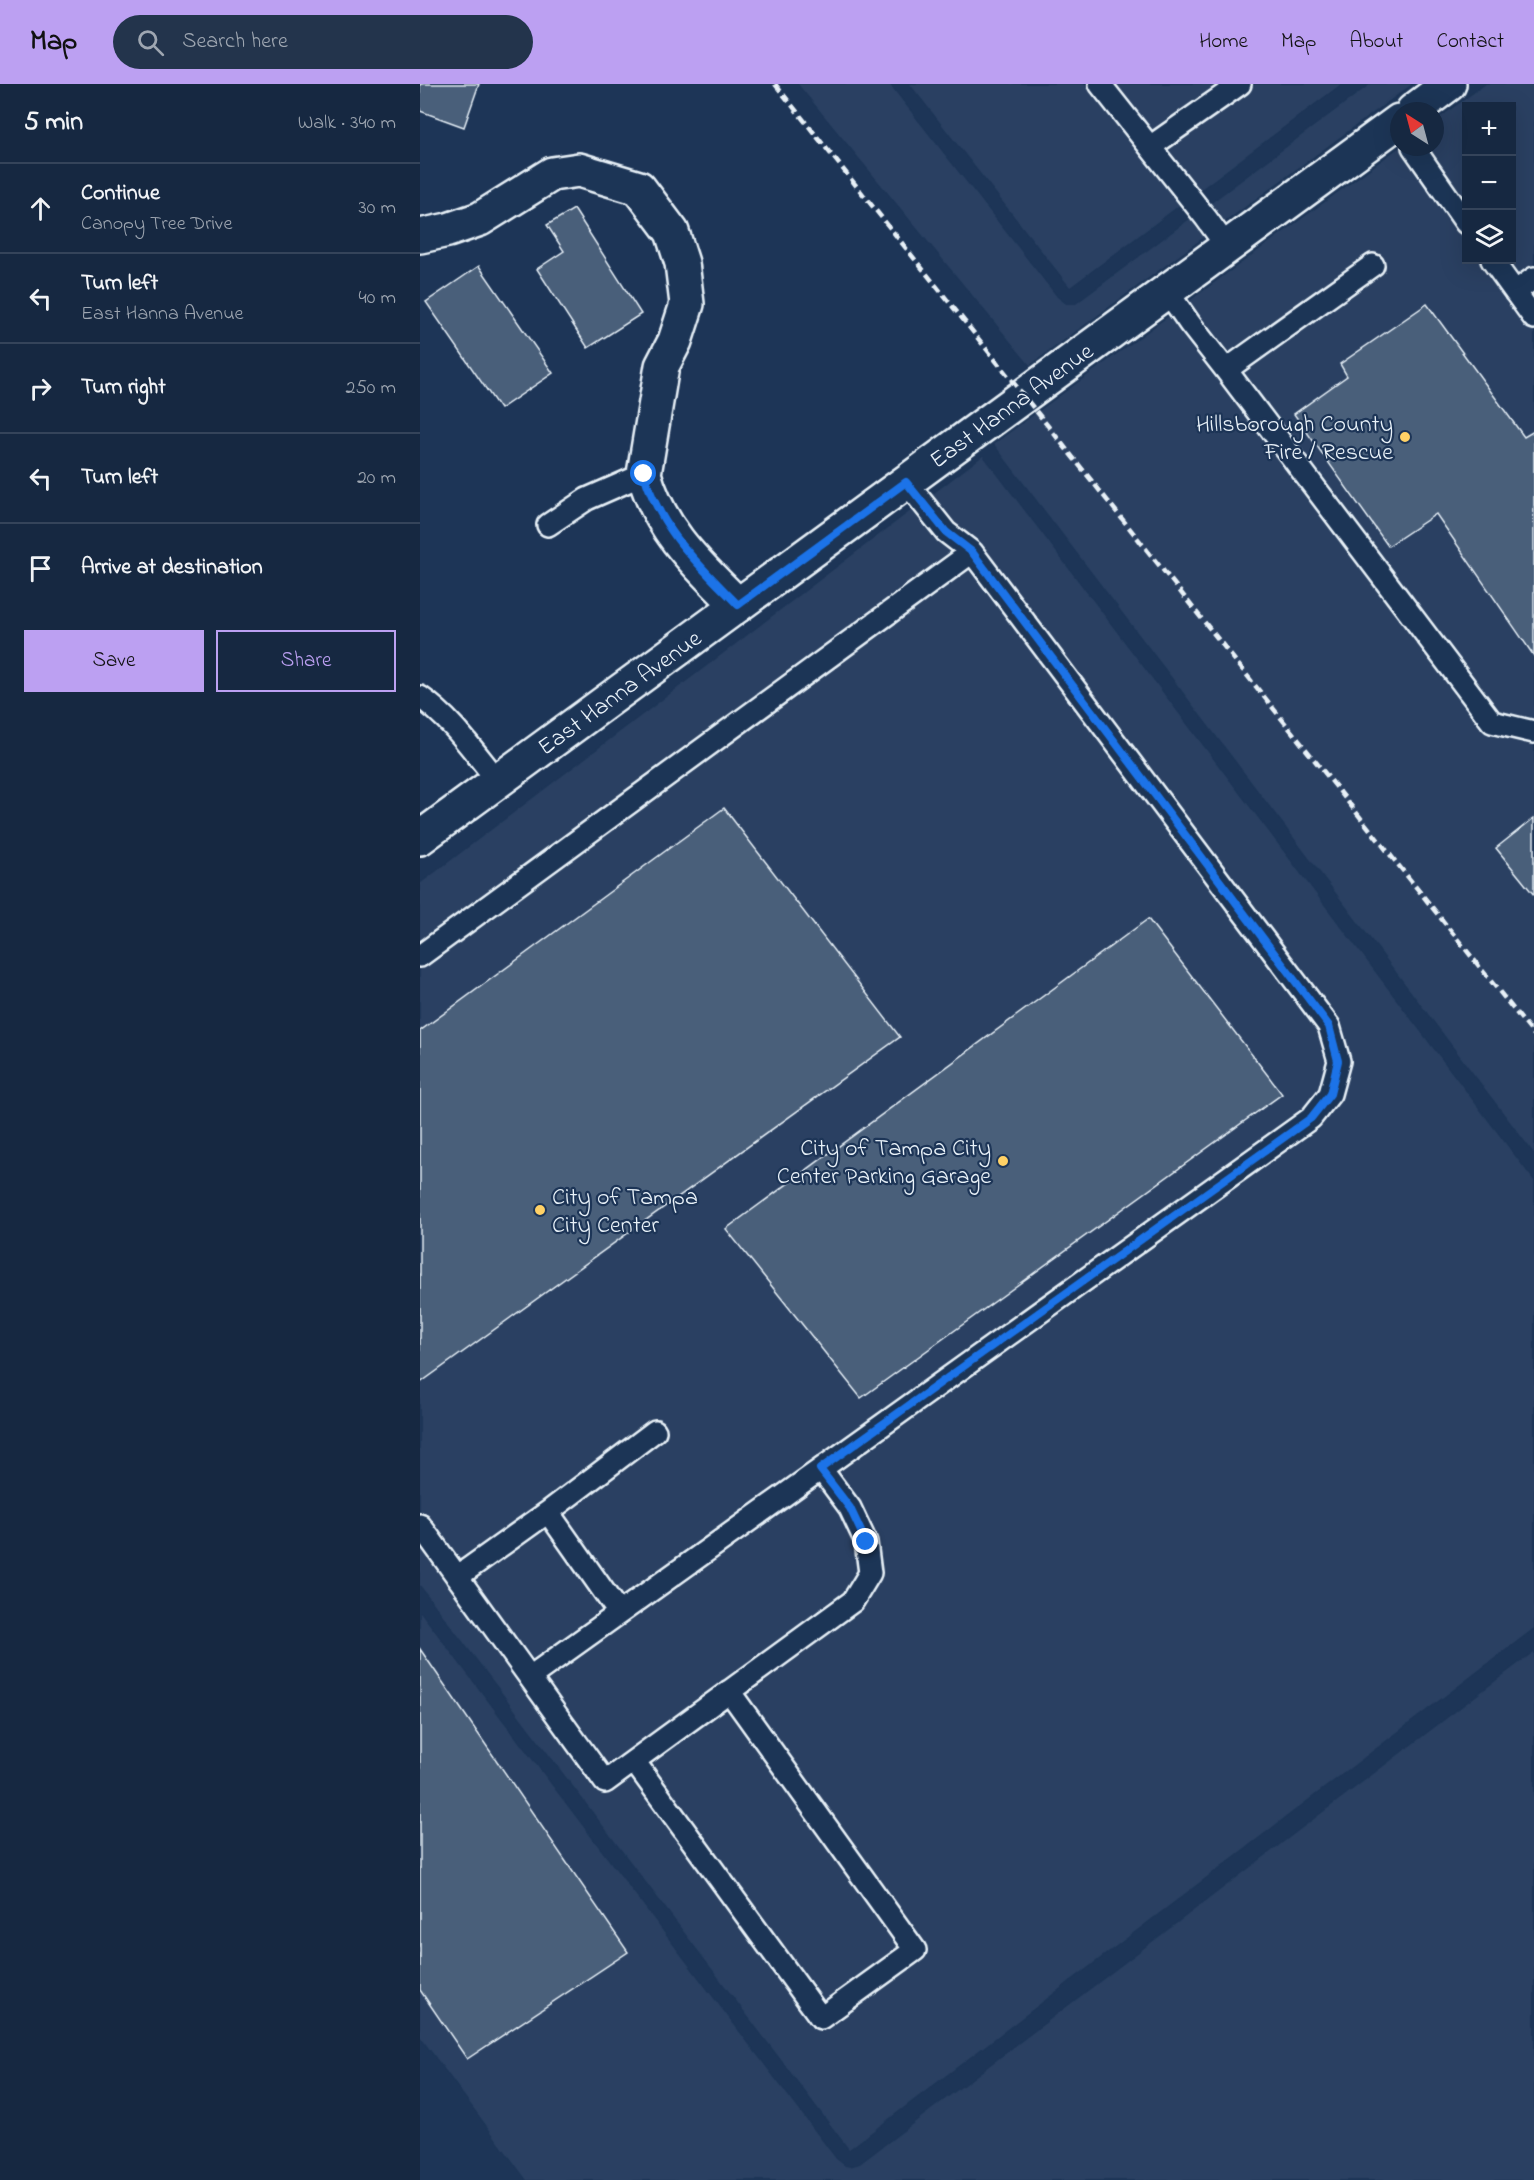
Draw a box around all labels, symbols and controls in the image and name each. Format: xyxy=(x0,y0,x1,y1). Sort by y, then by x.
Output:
search box xyxy=(113,15,533,69)
text: Map xyxy=(30,22,77,63)
icon: search xyxy=(134,26,167,59)
text: Search here xyxy=(182,26,288,58)
text: Home xyxy=(1199,27,1248,57)
text: Map xyxy=(1281,27,1316,57)
text: About xyxy=(1349,27,1403,57)
text: Contact xyxy=(1436,27,1504,57)
north arrow xyxy=(1390,102,1444,156)
map controls xyxy=(1462,102,1516,264)
button: + xyxy=(1462,102,1516,156)
text: 5 min xyxy=(24,104,83,142)
text: Walk · 340 m xyxy=(298,109,396,138)
button: − xyxy=(1462,156,1516,210)
text: Continue xyxy=(81,178,160,210)
icon: ahead xyxy=(24,192,57,225)
text: 30 m xyxy=(359,194,396,223)
text: Canopy Tree Drive xyxy=(81,210,232,239)
button: layers xyxy=(1462,210,1516,264)
text: Turn left xyxy=(81,268,158,300)
icon: left xyxy=(24,282,57,315)
text: 40 m xyxy=(359,284,396,313)
text: East Hanna Avenue xyxy=(81,300,244,329)
street label: East Hanna Avenue xyxy=(923,335,1102,479)
icon: right xyxy=(24,372,57,405)
text: Turn right xyxy=(81,372,166,404)
text: 250 m xyxy=(345,374,396,403)
place label: Hillsborough County Fire / Rescue xyxy=(1196,408,1393,471)
marker: Hillsborough County Fire / Rescue xyxy=(1398,430,1412,444)
route start xyxy=(630,460,656,486)
icon: left xyxy=(24,462,57,495)
text: Turn left xyxy=(81,462,158,494)
text: 20 m xyxy=(357,464,396,493)
icon: arrive xyxy=(24,552,57,585)
text: Arrive at destination xyxy=(81,552,263,584)
street label: East Hanna Avenue xyxy=(531,622,710,766)
button: Save xyxy=(24,630,204,692)
button: Share xyxy=(216,630,396,692)
place label: City of Tampa City Center Parking Garage xyxy=(777,1132,991,1195)
marker: City of Tampa City Center Parking Garage xyxy=(996,1154,1010,1168)
place label: City of Tampa City Center xyxy=(552,1181,698,1245)
marker: City of Tampa City Center xyxy=(533,1203,547,1217)
route end xyxy=(852,1528,878,1554)

